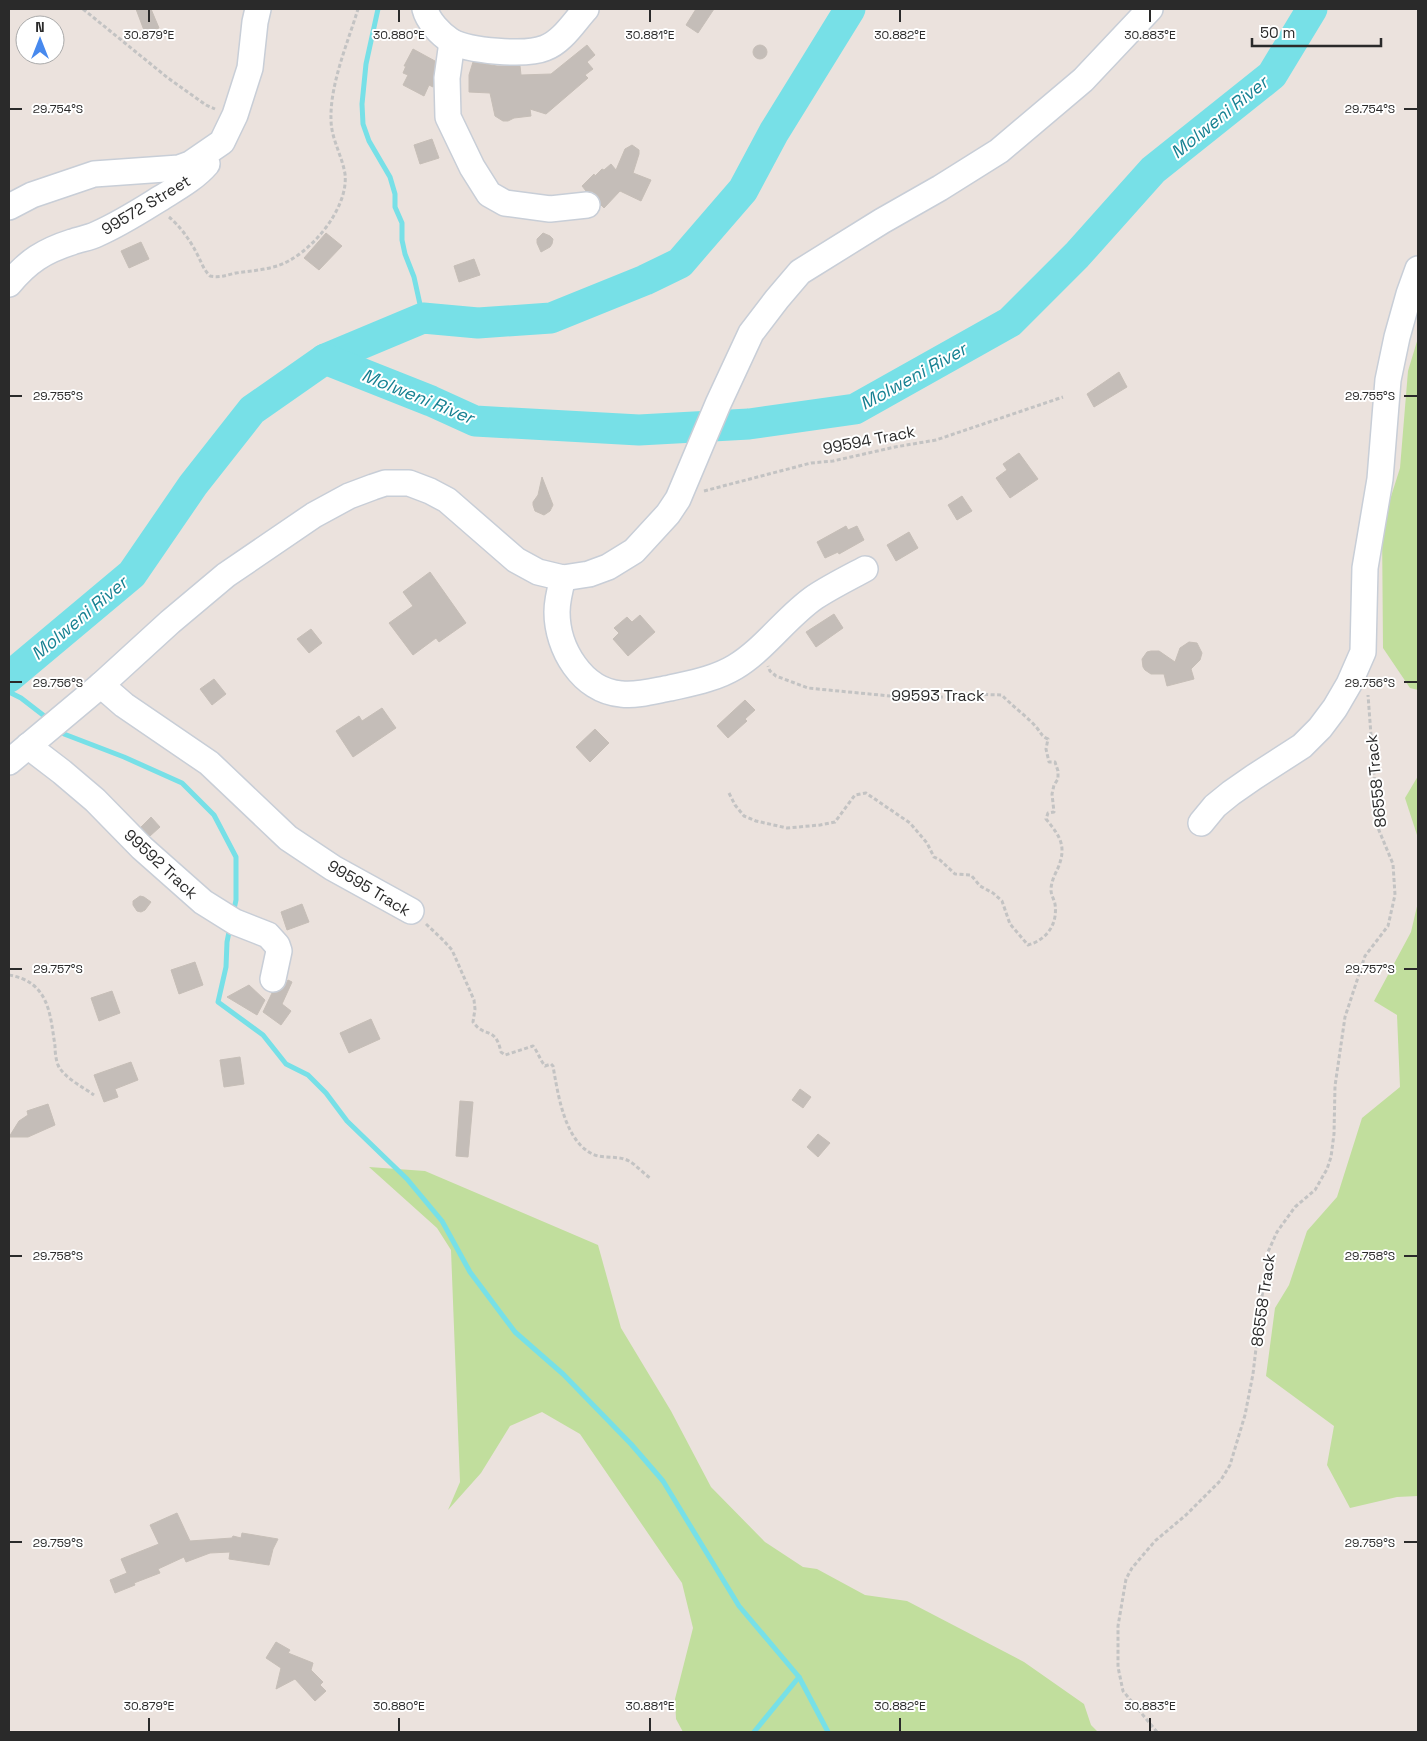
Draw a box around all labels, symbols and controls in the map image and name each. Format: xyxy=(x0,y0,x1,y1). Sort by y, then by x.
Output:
north arrow xyxy=(15,15,65,65)
scale bar xyxy=(1252,15,1381,47)
text: N xyxy=(35,18,45,36)
text: 50 m xyxy=(1260,23,1295,42)
text: 30.879°E xyxy=(124,27,175,43)
text: 30.880°E xyxy=(373,27,425,43)
text: 30.881°E xyxy=(625,27,675,43)
text: 30.882°E xyxy=(874,27,926,43)
text: 30.883°E xyxy=(1124,27,1176,43)
water label: Molweni River xyxy=(1166,69,1274,163)
text: 29.754°S xyxy=(33,101,83,117)
text: 29.754°S xyxy=(1345,101,1395,117)
street label: 99572 Street xyxy=(98,170,194,240)
water label: Molweni River xyxy=(856,336,972,415)
water label: Molweni River xyxy=(359,363,479,430)
text: 29.755°S xyxy=(33,388,83,404)
text: 29.755°S xyxy=(1345,388,1395,404)
street label: 99594 Track xyxy=(821,421,917,459)
water label: Molweni River xyxy=(26,570,134,665)
text: 29.756°S xyxy=(33,675,83,691)
text: 29.756°S xyxy=(1345,675,1395,691)
street label: 99593 Track xyxy=(891,685,985,706)
street label: 86558 Track xyxy=(1361,733,1391,829)
street label: 99592 Track xyxy=(120,824,203,904)
street label: 99595 Track xyxy=(324,855,415,921)
text: 29.757°S xyxy=(33,961,83,977)
text: 29.757°S xyxy=(1345,961,1395,977)
text: 29.758°S xyxy=(33,1248,83,1264)
text: 29.758°S xyxy=(1345,1248,1395,1264)
street label: 86558 Track xyxy=(1246,1252,1280,1348)
text: 29.759°S xyxy=(33,1535,83,1551)
text: 29.759°S xyxy=(1345,1535,1395,1551)
text: 30.879°E xyxy=(124,1698,175,1714)
text: 30.880°E xyxy=(373,1698,425,1714)
text: 30.881°E xyxy=(625,1698,675,1714)
text: 30.882°E xyxy=(874,1698,926,1714)
text: 30.883°E xyxy=(1124,1698,1176,1714)

